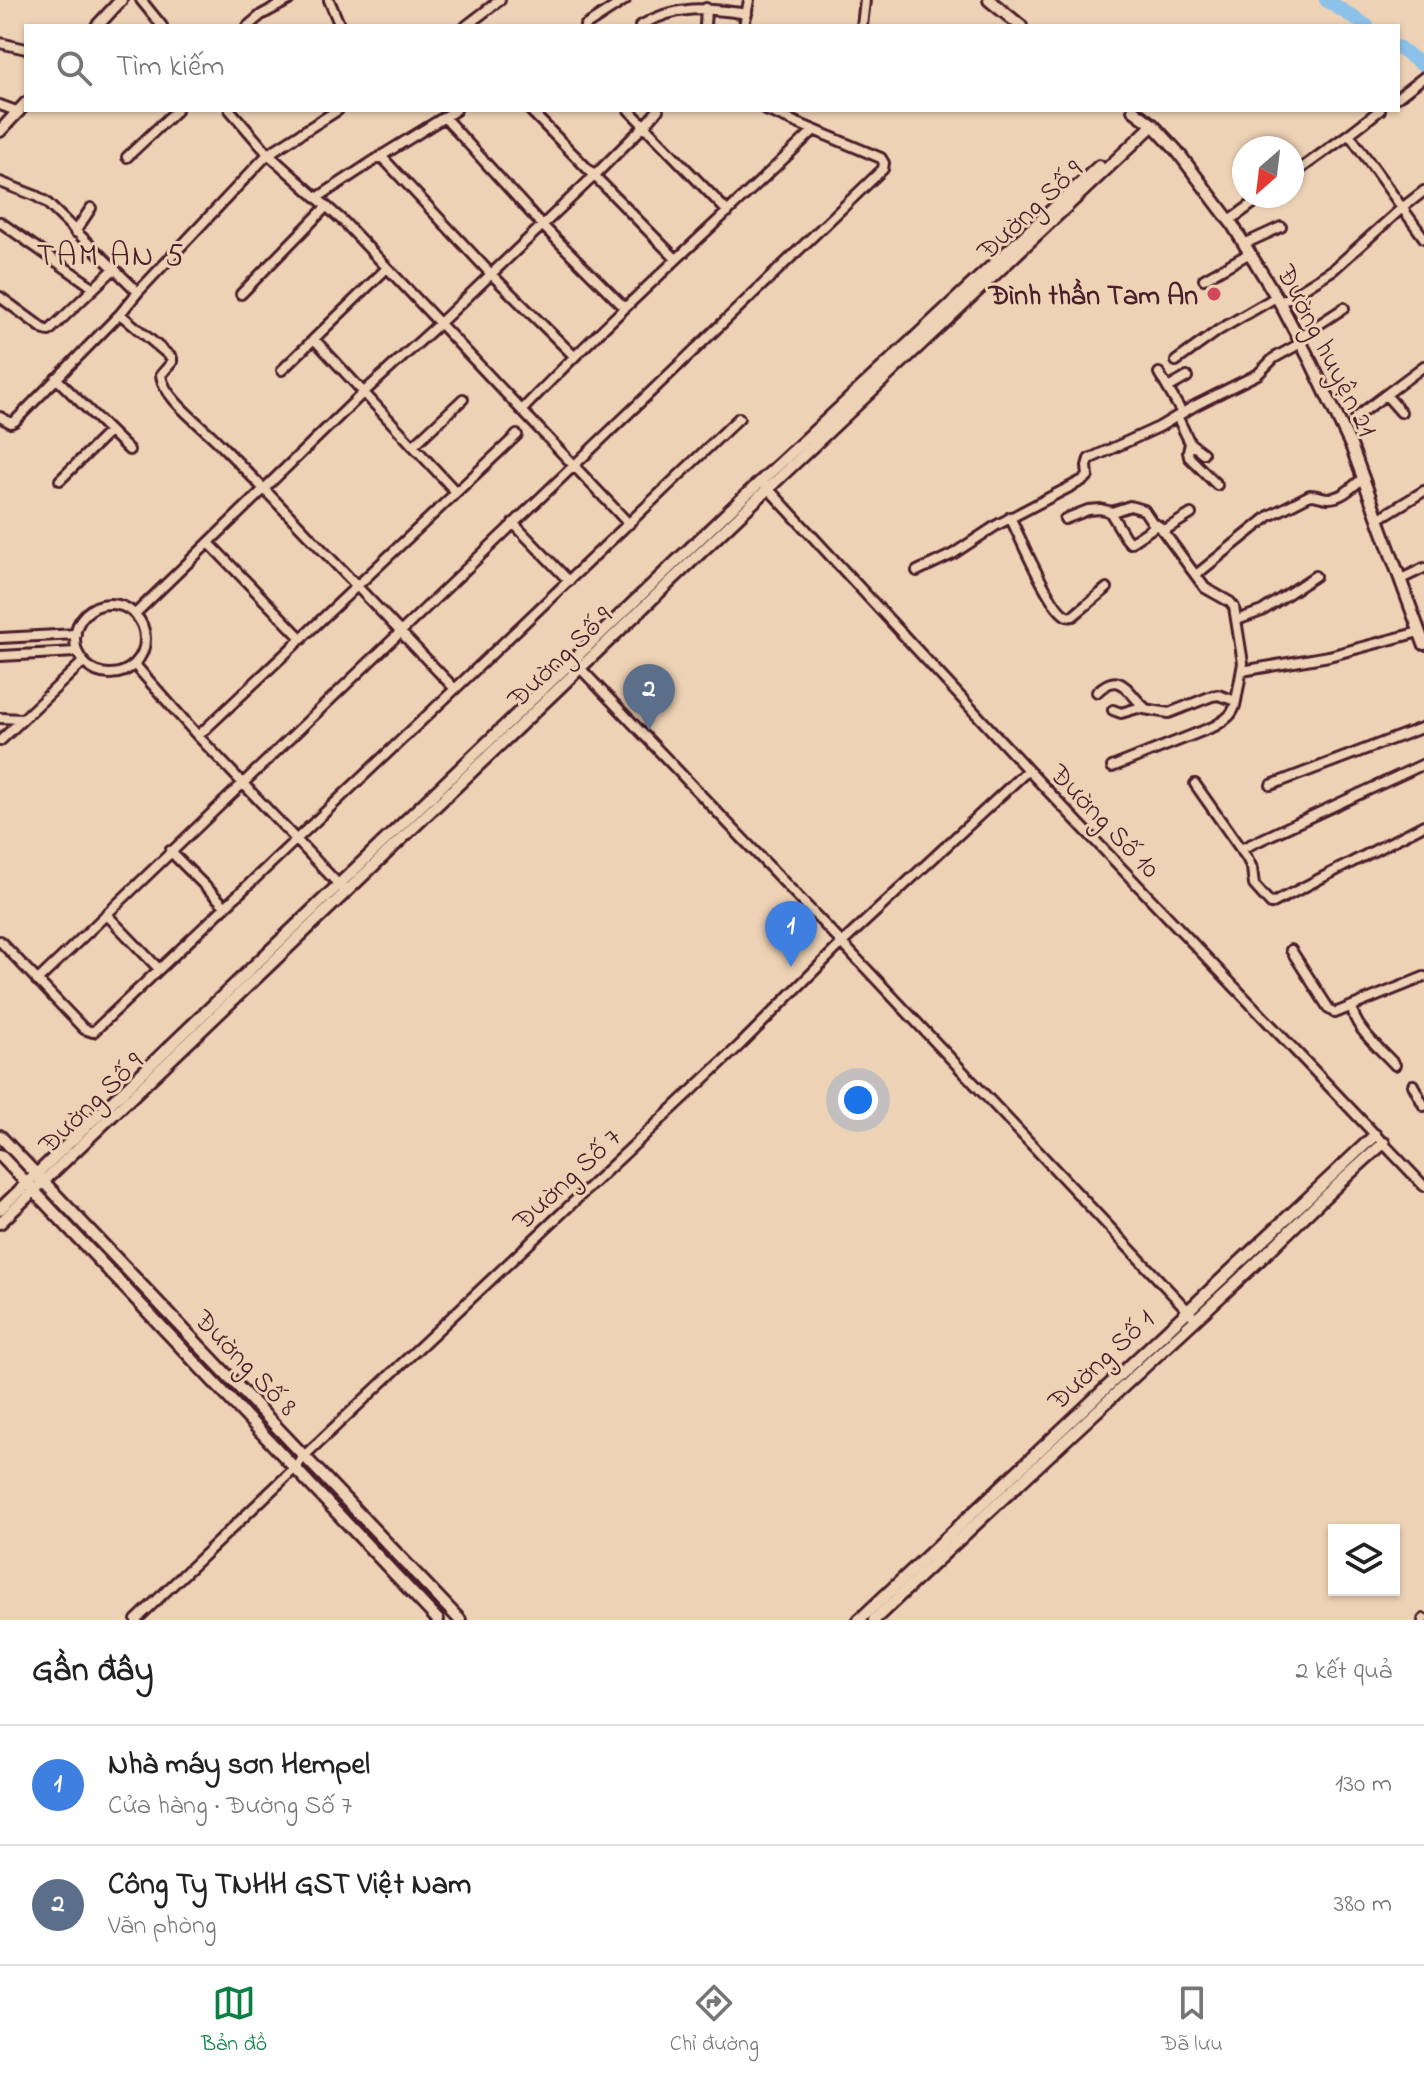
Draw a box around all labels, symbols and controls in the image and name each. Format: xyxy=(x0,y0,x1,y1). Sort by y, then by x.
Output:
search box xyxy=(24,24,1400,112)
icon: search xyxy=(52,46,96,90)
text: Tìm kiếm xyxy=(116,46,225,90)
north arrow xyxy=(1232,136,1304,208)
street label: Đường Số 9 xyxy=(968,151,1094,272)
district label: TAM AN 5 xyxy=(36,234,186,281)
street label: Đường huyện 21 xyxy=(1263,258,1386,445)
place label: Đình thần Tam An xyxy=(987,277,1198,318)
marker: Đình thần Tam An xyxy=(1205,285,1223,303)
street label: Đường Số 9 xyxy=(499,597,624,720)
pin: 2 xyxy=(623,664,675,730)
street label: Đường Số 10 xyxy=(1038,755,1169,889)
pin: 1 xyxy=(765,901,817,967)
street label: Đường Số 9 xyxy=(30,1043,155,1166)
your location xyxy=(838,1080,878,1120)
street label: Đường Số 7 xyxy=(504,1119,632,1242)
street label: Đường Số 8 xyxy=(182,1301,306,1427)
street label: Đường Số 1 xyxy=(1039,1301,1165,1423)
map controls xyxy=(1328,1524,1400,1596)
button: layers xyxy=(1328,1524,1400,1596)
text: Gần đây xyxy=(32,1647,153,1697)
text: 2 kết quả xyxy=(1296,1653,1392,1691)
text: Nhà máy sơn Hempel xyxy=(108,1744,370,1788)
text: 1 xyxy=(54,1766,62,1804)
text: 130 m xyxy=(1335,1766,1392,1804)
text: Cửa hàng · Đường Số 7 xyxy=(108,1788,352,1826)
text: Công Ty TNHH GST Việt Nam xyxy=(108,1864,471,1908)
text: 2 xyxy=(52,1886,64,1924)
text: 380 m xyxy=(1334,1886,1392,1924)
text: Văn phòng xyxy=(108,1908,216,1946)
tab: Bản đồ xyxy=(201,1981,267,2061)
tab: Chỉ đường xyxy=(670,1981,759,2061)
tab: Đã lưu xyxy=(1161,1981,1223,2061)

